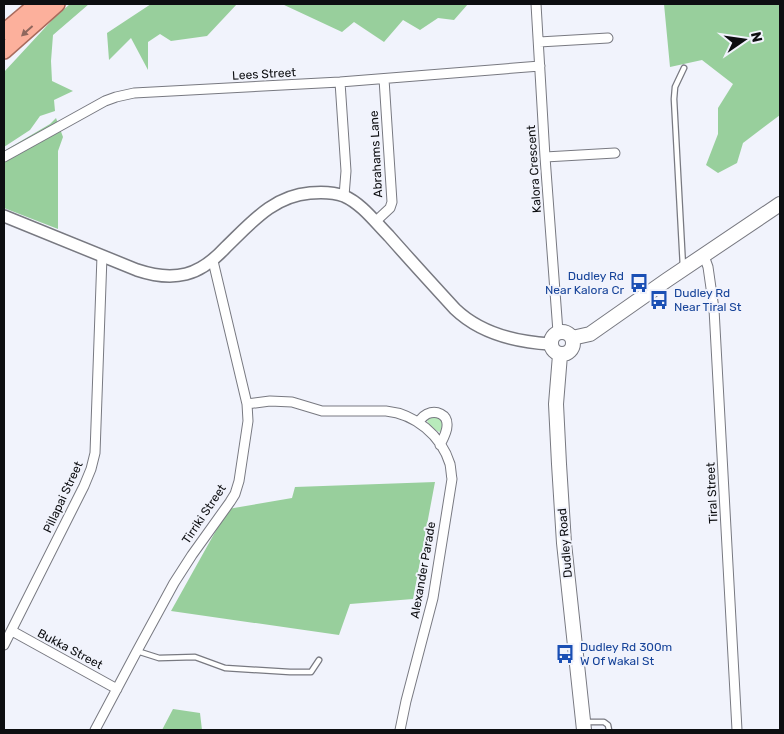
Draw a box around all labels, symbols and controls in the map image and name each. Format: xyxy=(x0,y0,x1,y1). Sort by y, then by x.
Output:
north arrow xyxy=(719,15,769,65)
one-way arrow xyxy=(21,25,33,37)
text: N xyxy=(747,30,766,44)
street label: Lees Street xyxy=(232,65,297,83)
street label: Abrahams Lane xyxy=(367,110,385,198)
street label: Kalora Crescent xyxy=(524,124,544,213)
place label: Dudley Rd Near Kalora Cr xyxy=(545,269,624,297)
bus stop icon: Dudley Rd Near Kalora Cr xyxy=(628,272,650,294)
place label: Dudley Rd Near Tiral St xyxy=(674,286,742,314)
bus stop icon: Dudley Rd Near Tiral St xyxy=(648,289,670,311)
street label: Pillapai Street xyxy=(40,459,86,535)
street label: Tiral Street xyxy=(703,462,721,524)
street label: Tirriki Street xyxy=(179,481,229,546)
street label: Dudley Road xyxy=(555,508,575,578)
street label: Alexander Parade xyxy=(408,520,438,620)
street label: Bukka Street xyxy=(35,626,105,672)
place label: Dudley Rd 300m W Of Wakal St xyxy=(580,640,672,668)
bus stop icon: Dudley Rd 300m W Of Wakal St xyxy=(554,643,576,665)

